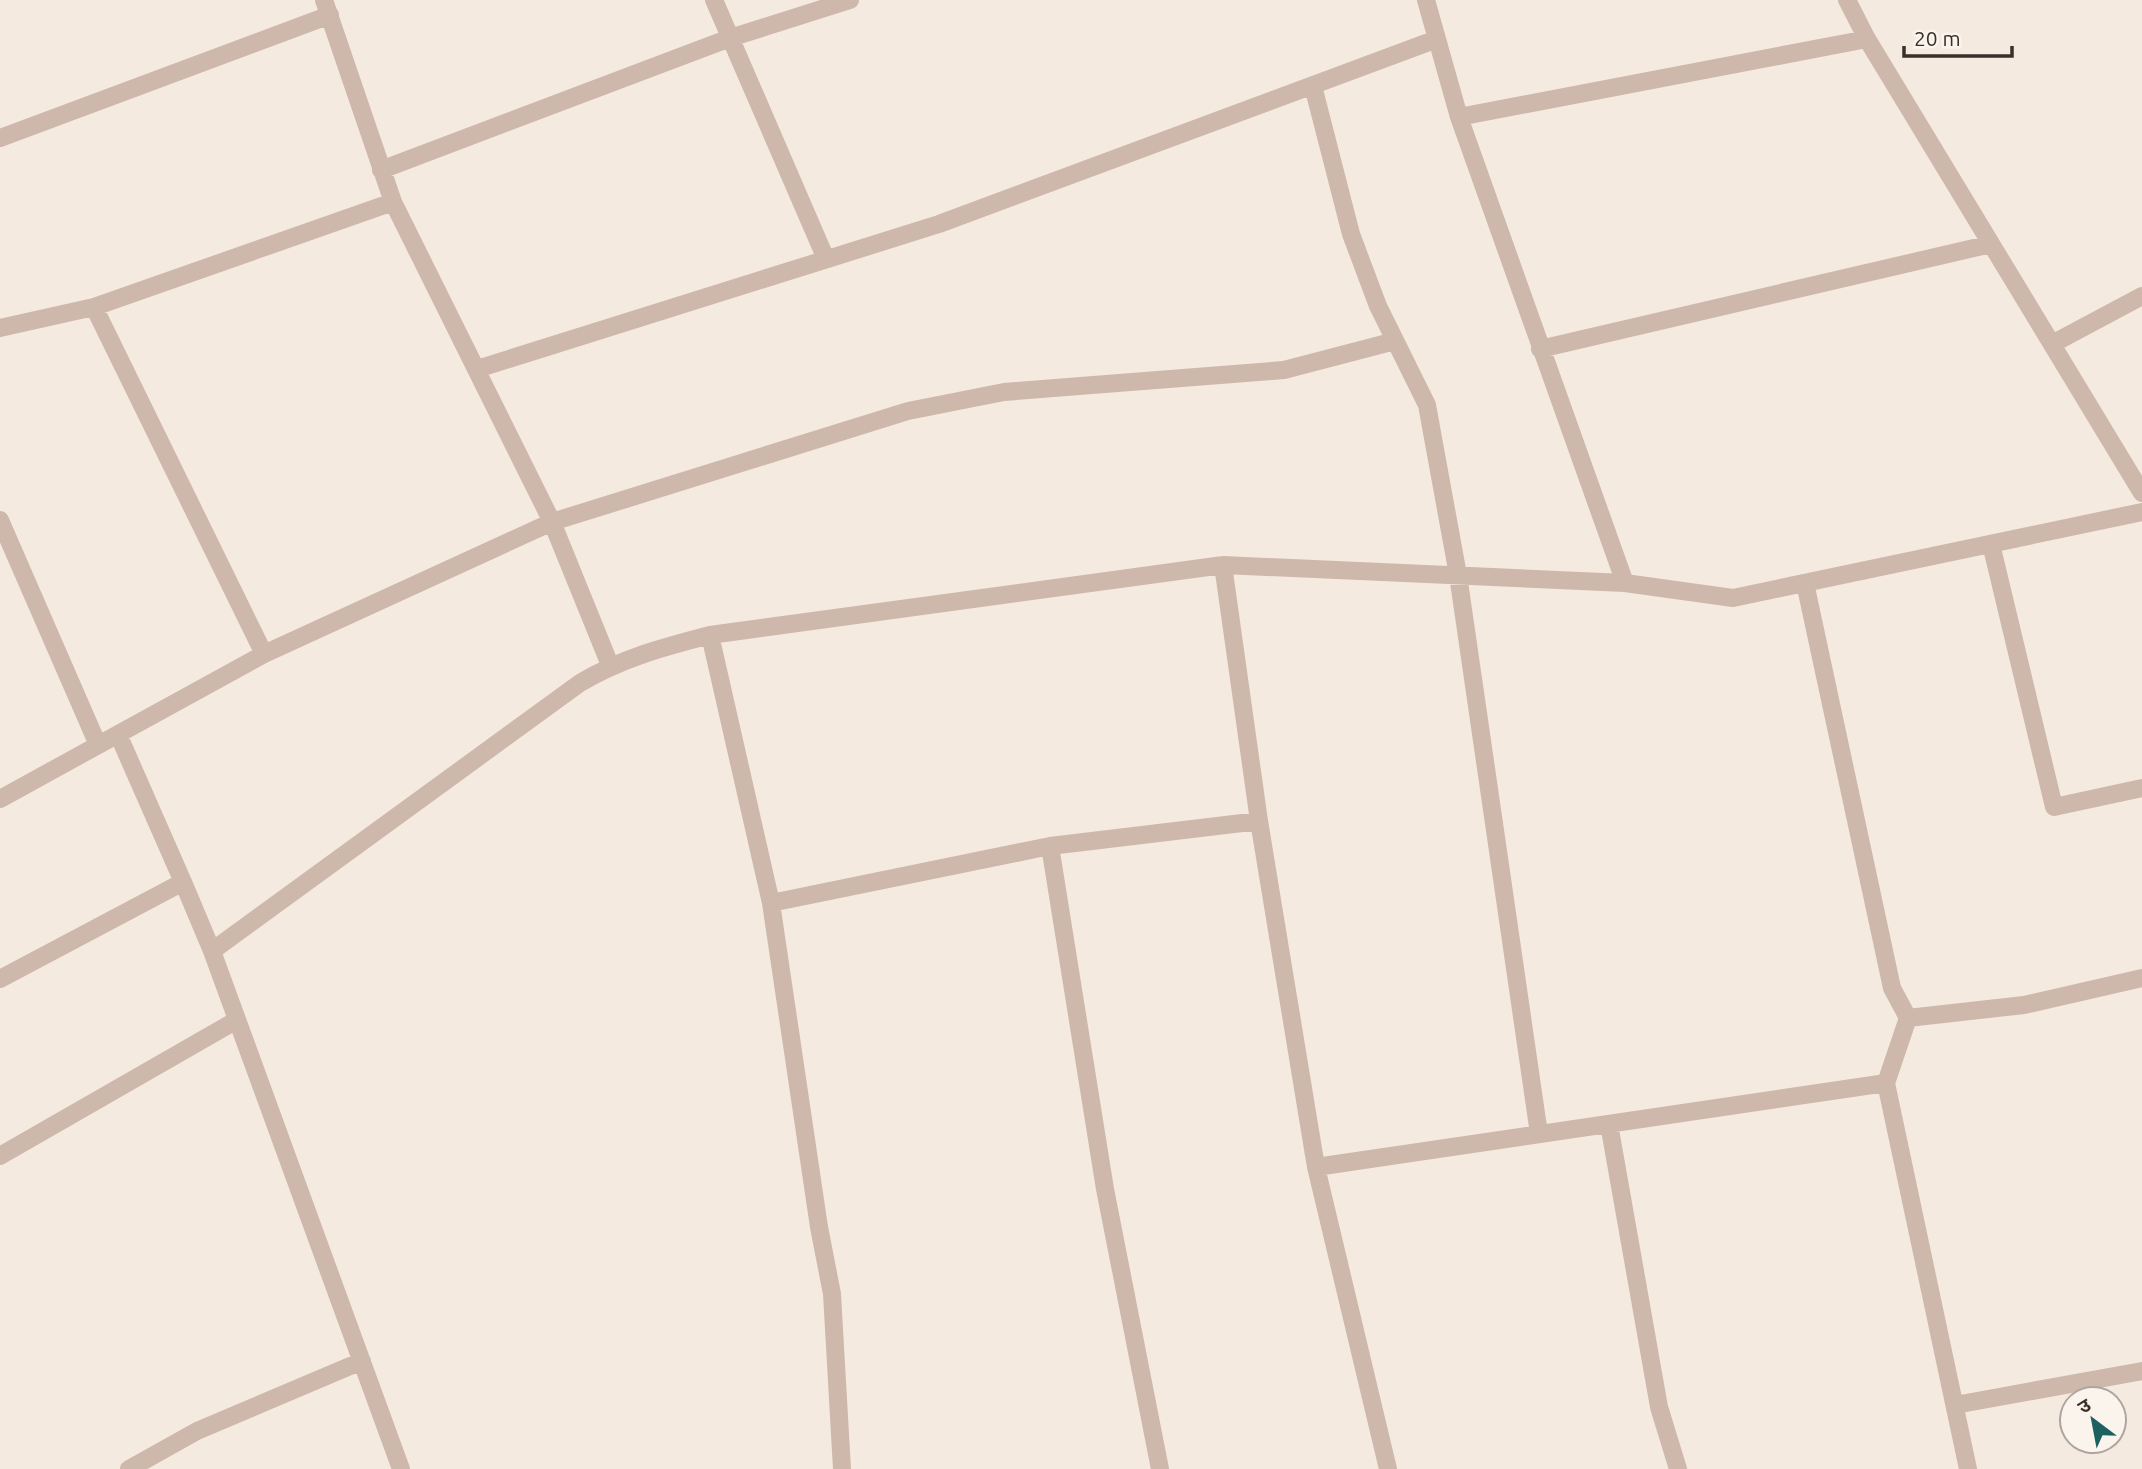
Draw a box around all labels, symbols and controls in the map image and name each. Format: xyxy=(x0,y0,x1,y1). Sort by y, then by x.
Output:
scale bar xyxy=(1904,14,2012,58)
text: 20 m xyxy=(1914,26,1961,50)
north arrow xyxy=(2058,1385,2128,1455)
text: उ xyxy=(2073,1393,2095,1418)

